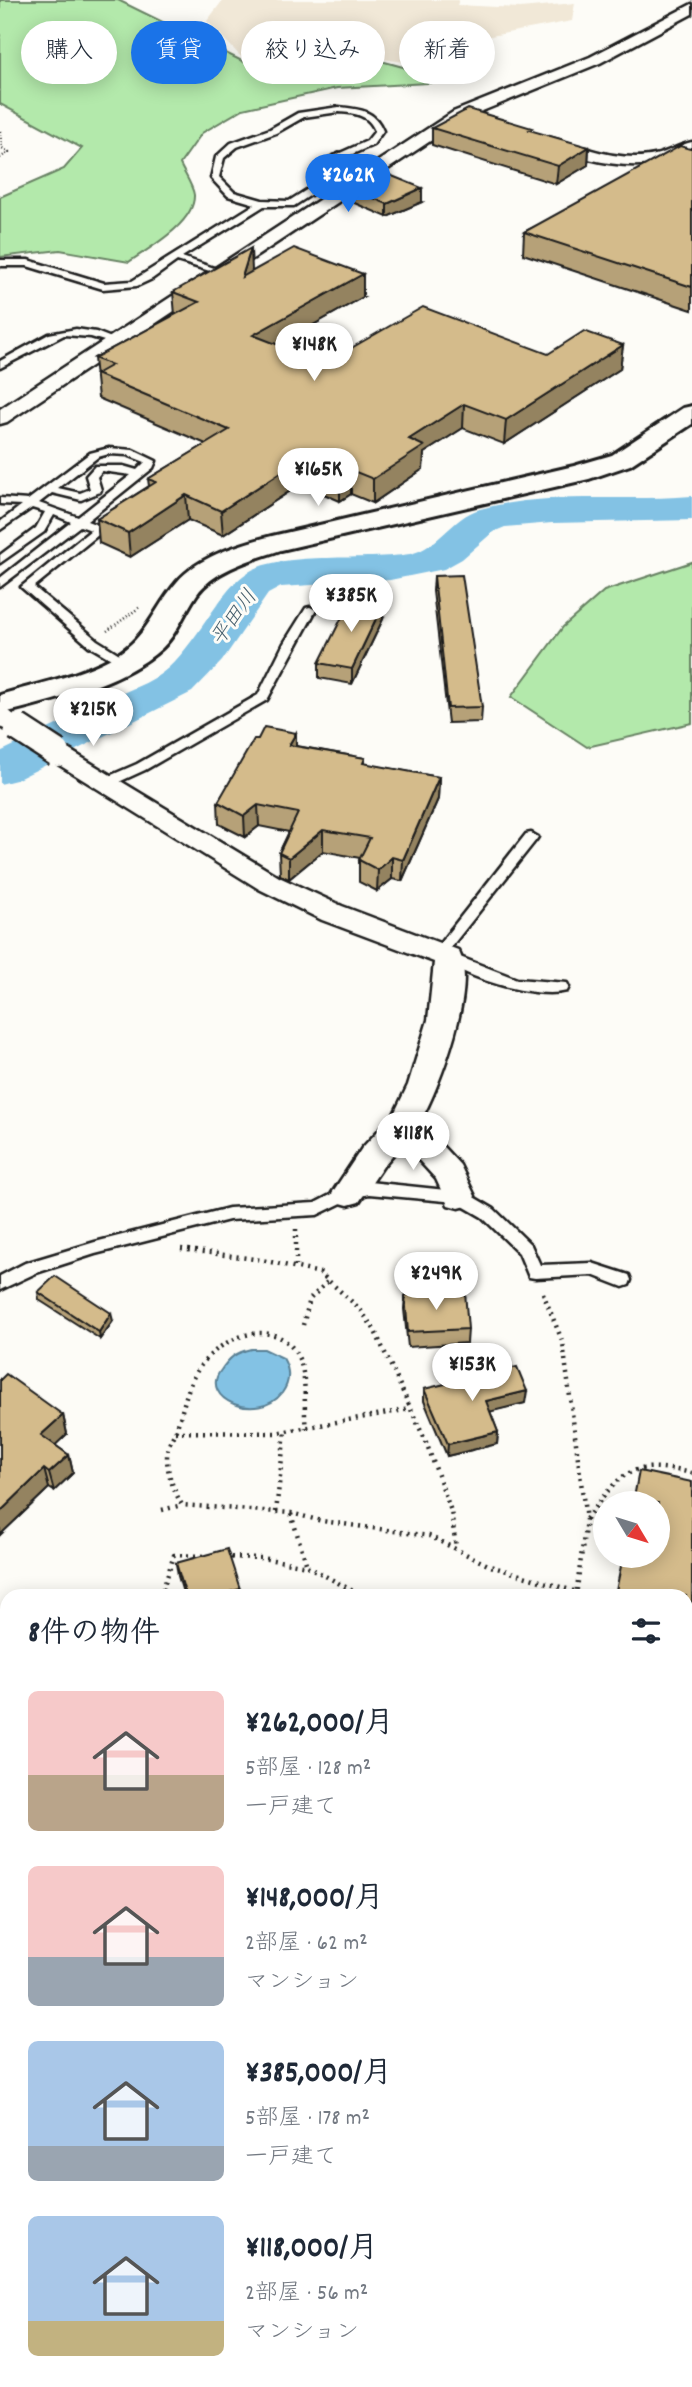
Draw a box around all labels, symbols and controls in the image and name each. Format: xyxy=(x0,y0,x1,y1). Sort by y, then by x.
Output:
chip: 購入 xyxy=(21,21,117,84)
chip: 賃貸 xyxy=(131,21,227,84)
chip: 絞り込み xyxy=(241,21,385,84)
chip: 新着 xyxy=(399,21,495,84)
pin: ¥262K xyxy=(299,154,397,214)
text: ¥262K xyxy=(321,160,375,193)
pin: ¥148K xyxy=(265,324,363,383)
text: ¥148K xyxy=(291,329,337,362)
pin: ¥165K xyxy=(269,448,367,508)
text: ¥165K xyxy=(294,454,342,487)
pin: ¥385K xyxy=(302,574,400,634)
text: ¥385K xyxy=(325,580,377,613)
water label: 平田川 xyxy=(205,584,266,653)
pin: ¥215K xyxy=(44,688,142,748)
text: ¥215K xyxy=(69,694,117,727)
pin: ¥118K xyxy=(364,1112,462,1172)
text: ¥118K xyxy=(392,1118,434,1151)
pin: ¥249K xyxy=(387,1252,485,1312)
text: ¥249K xyxy=(410,1258,462,1291)
pin: ¥153K xyxy=(423,1344,521,1403)
text: ¥153K xyxy=(448,1349,496,1382)
north arrow xyxy=(593,1491,670,1568)
map controls xyxy=(593,1491,670,1568)
icon: filters xyxy=(627,1612,665,1650)
text: 8件の物件 xyxy=(28,1614,160,1657)
text: ¥262,000/月 xyxy=(245,1704,394,1747)
icon: home xyxy=(84,1719,168,1803)
text: 5部屋 · 128 m² xyxy=(245,1753,371,1786)
text: 一戸建て xyxy=(245,1792,337,1825)
text: ¥148,000/月 xyxy=(245,1879,384,1922)
icon: home xyxy=(84,1894,168,1978)
text: 2部屋 · 62 m² xyxy=(245,1928,368,1961)
text: マンション xyxy=(245,1967,359,2000)
text: ¥385,000/月 xyxy=(245,2054,392,2097)
icon: home xyxy=(84,2069,168,2153)
text: 5部屋 · 178 m² xyxy=(245,2103,370,2136)
text: 一戸建て xyxy=(245,2142,337,2175)
text: ¥118,000/月 xyxy=(245,2229,378,2272)
icon: home xyxy=(84,2244,168,2328)
text: 2部屋 · 56 m² xyxy=(245,2278,368,2311)
text: マンション xyxy=(245,2317,359,2350)

